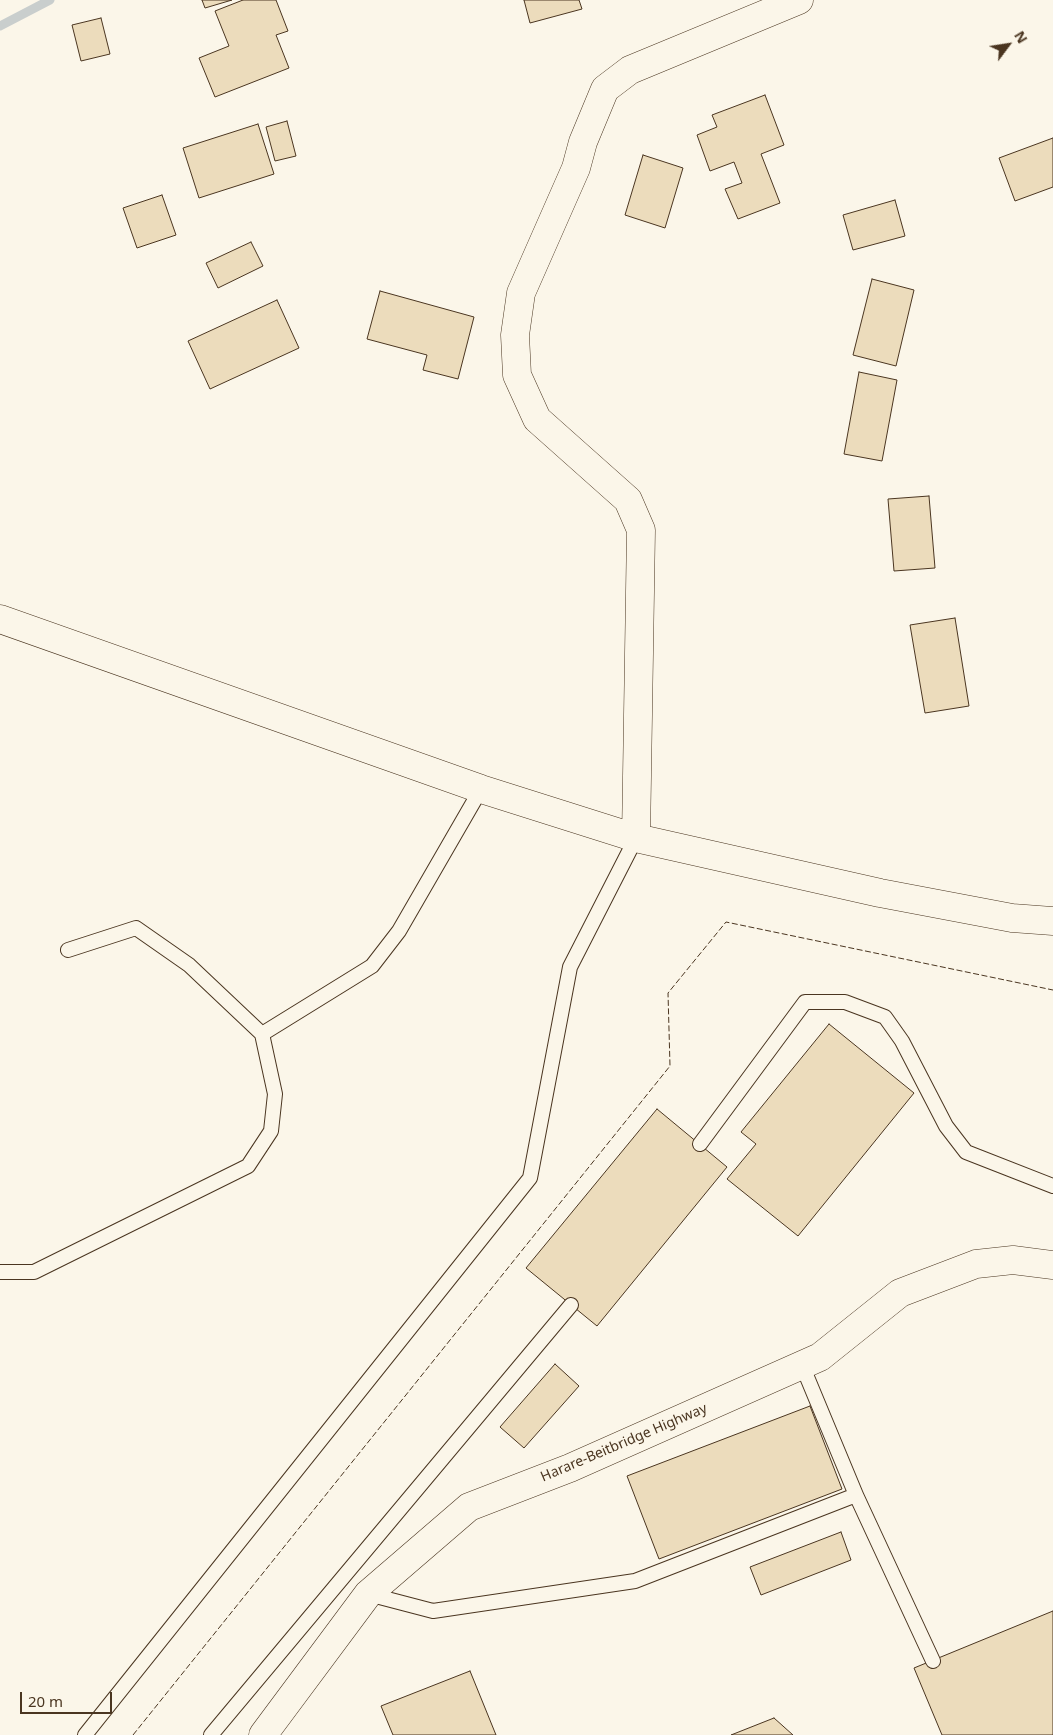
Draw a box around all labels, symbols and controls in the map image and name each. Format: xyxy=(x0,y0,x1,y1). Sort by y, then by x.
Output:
north arrow xyxy=(983,20,1033,70)
text: N xyxy=(1010,27,1032,47)
street label: Harare-Beitbridge Highway xyxy=(538,1400,710,1486)
scale bar xyxy=(22,1682,115,1714)
text: 20 m xyxy=(28,1691,63,1711)

